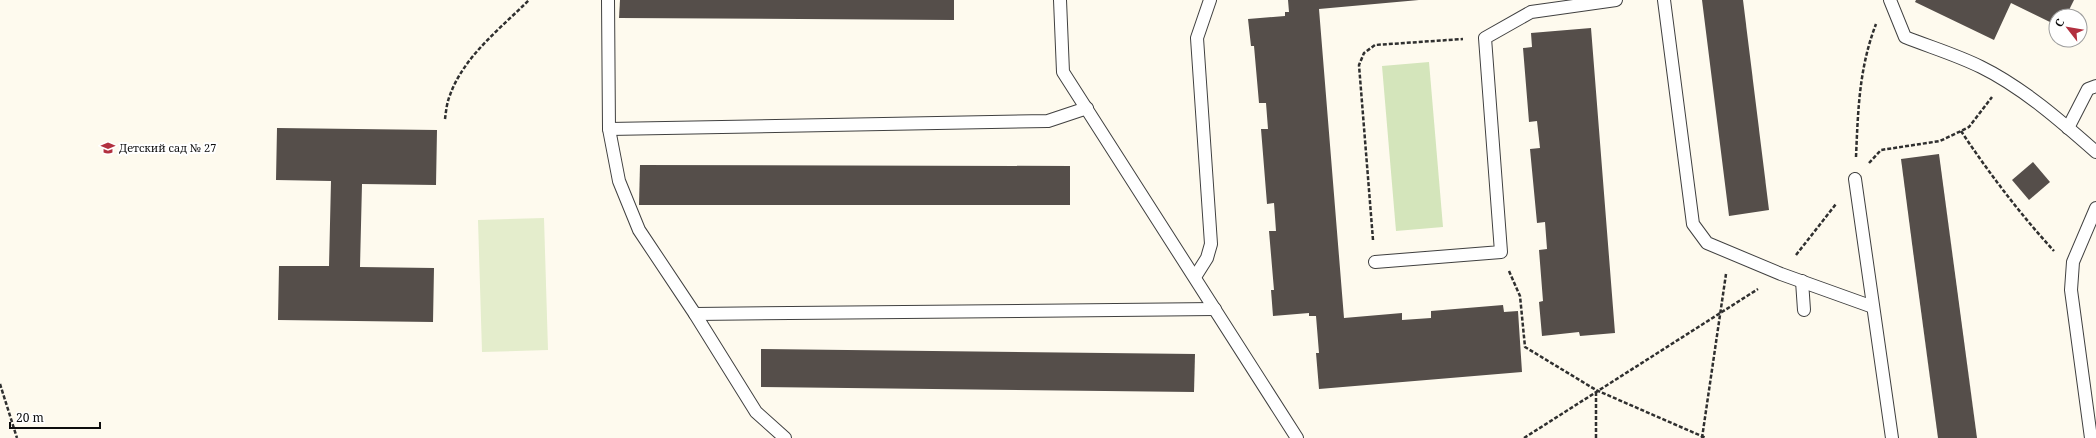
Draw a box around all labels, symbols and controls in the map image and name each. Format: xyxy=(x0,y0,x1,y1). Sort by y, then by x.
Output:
north arrow xyxy=(2048,8,2088,48)
text: С xyxy=(2051,16,2067,30)
school or university icon: Детский сад № 27 xyxy=(100,140,116,156)
place label: Детский сад № 27 xyxy=(119,140,216,155)
scale bar xyxy=(10,404,100,430)
text: 20 m xyxy=(16,409,44,426)

